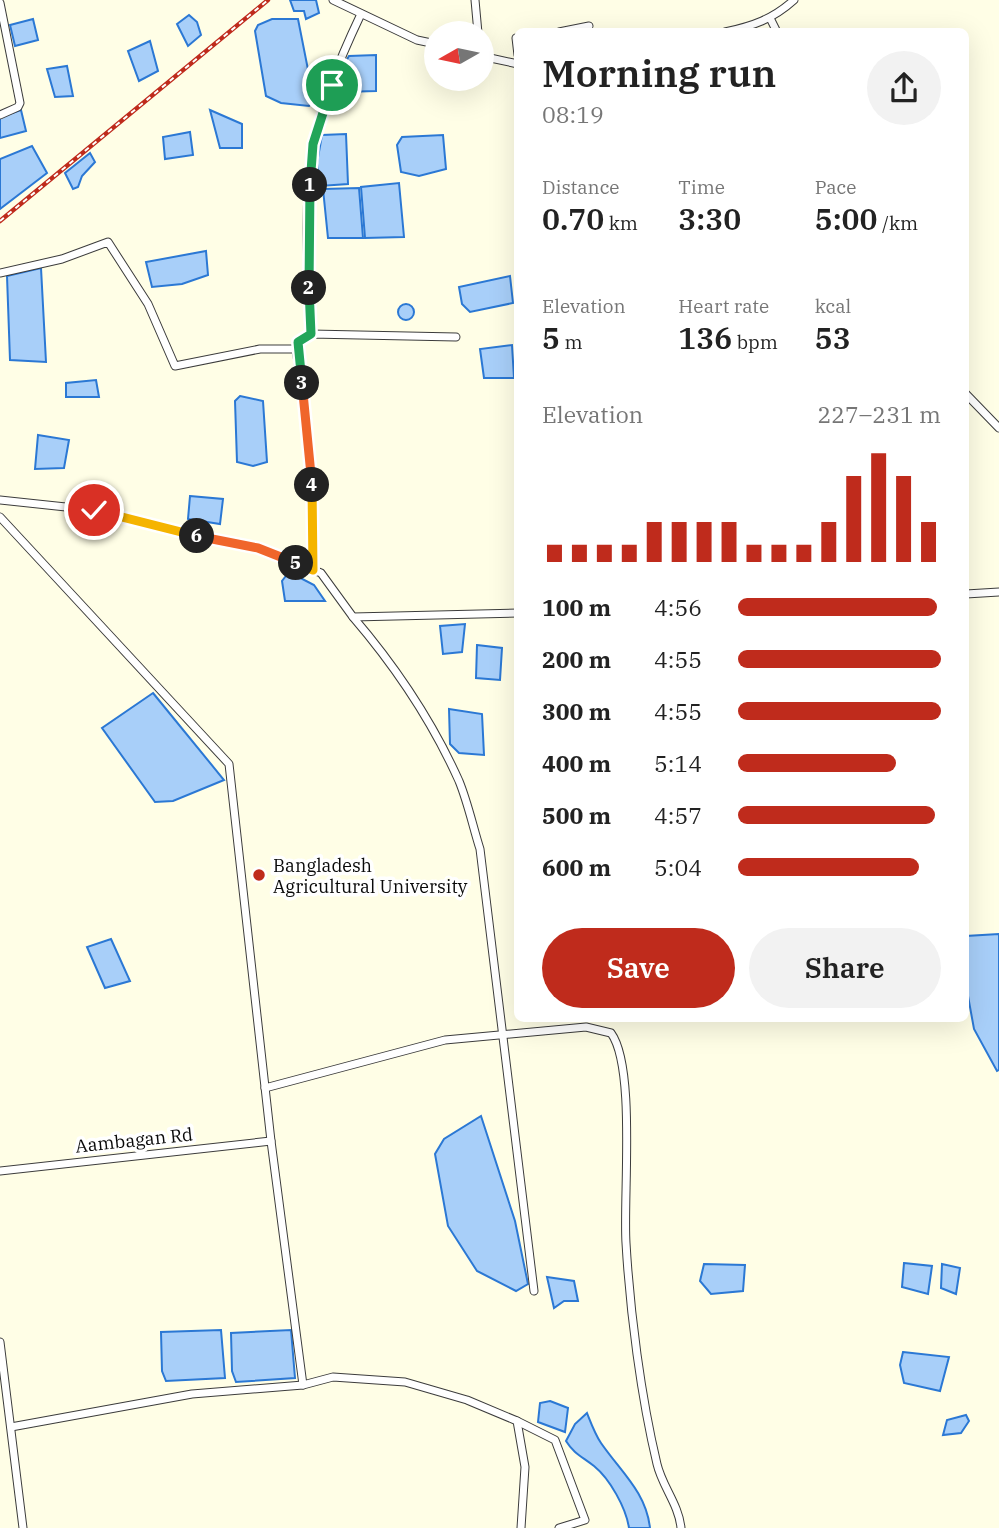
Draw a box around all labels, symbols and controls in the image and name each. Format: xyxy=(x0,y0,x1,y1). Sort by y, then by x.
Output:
north arrow xyxy=(424,21,494,91)
map controls xyxy=(424,21,494,91)
text: Morning run xyxy=(542,48,776,97)
button: share xyxy=(867,51,941,125)
pin xyxy=(302,55,362,115)
icon: arrive xyxy=(313,66,351,104)
text: 08:19 xyxy=(542,99,604,129)
pin: 1 xyxy=(292,168,328,202)
text: 1 xyxy=(304,172,315,196)
text: Distance xyxy=(542,175,620,199)
text: Time xyxy=(678,175,725,199)
text: Pace xyxy=(815,175,856,199)
text: 0.70 xyxy=(542,199,604,238)
text: 3:30 xyxy=(678,199,741,238)
text: 5:00 xyxy=(815,199,878,238)
text: km xyxy=(604,211,638,235)
text: /km xyxy=(878,211,918,235)
pin: 2 xyxy=(292,270,326,306)
text: 2 xyxy=(303,275,314,299)
text: Elevation xyxy=(542,294,626,318)
text: Heart rate xyxy=(678,294,769,318)
text: kcal xyxy=(815,294,851,318)
text: 5 xyxy=(542,318,560,357)
text: 136 xyxy=(678,318,732,357)
text: 53 xyxy=(815,318,851,357)
text: m xyxy=(560,330,583,354)
text: bpm xyxy=(732,330,778,354)
pin: 3 xyxy=(284,366,320,400)
text: 3 xyxy=(296,370,307,394)
text: Elevation xyxy=(542,399,643,429)
text: 227–231 m xyxy=(817,399,941,429)
pin: 4 xyxy=(294,468,330,503)
text: 4 xyxy=(306,472,317,496)
pin xyxy=(64,480,124,540)
icon: check xyxy=(75,491,113,529)
pin: 6 xyxy=(180,518,214,554)
text: 6 xyxy=(191,523,202,547)
pin: 5 xyxy=(278,546,314,580)
text: 5 xyxy=(290,550,301,574)
text: 100 m xyxy=(542,592,611,622)
text: 4:56 xyxy=(654,592,702,622)
text: 200 m xyxy=(542,644,611,674)
text: 4:55 xyxy=(654,644,702,674)
text: 300 m xyxy=(542,696,611,726)
text: 4:55 xyxy=(654,696,702,726)
text: 400 m xyxy=(542,748,611,778)
text: 5:14 xyxy=(654,748,702,778)
text: 500 m xyxy=(542,800,611,830)
text: 4:57 xyxy=(654,800,702,830)
text: 600 m xyxy=(542,852,611,882)
text: 5:04 xyxy=(654,852,702,882)
place label: Bangladesh Agricultural University xyxy=(273,854,468,898)
marker: Bangladesh Agricultural University xyxy=(251,867,267,883)
button: Save xyxy=(542,928,735,1008)
button: Share xyxy=(749,928,941,1008)
street label: Aambagan Rd xyxy=(74,1122,194,1158)

